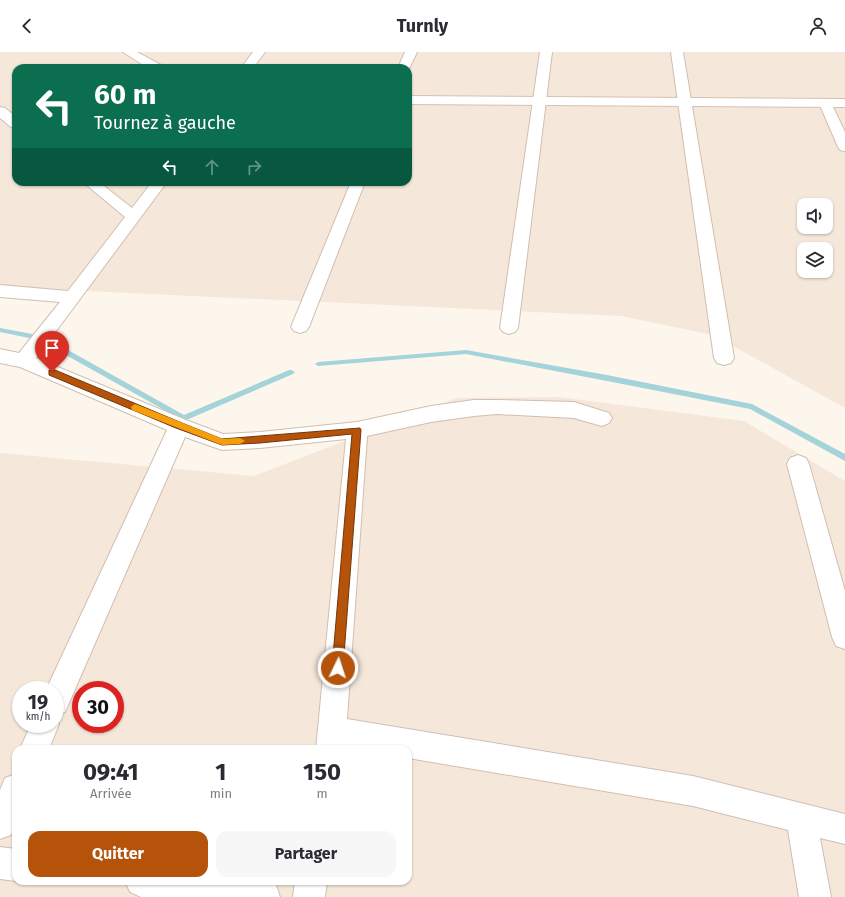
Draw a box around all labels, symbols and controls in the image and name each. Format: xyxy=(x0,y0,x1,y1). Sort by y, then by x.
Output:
icon: back xyxy=(16,15,38,37)
text: Turnly xyxy=(397,15,448,37)
icon: person xyxy=(807,15,829,37)
text: 60 m xyxy=(94,78,156,111)
icon: left xyxy=(28,80,80,132)
text: Tournez à gauche xyxy=(94,112,236,134)
icon: left xyxy=(159,156,181,178)
icon: ahead xyxy=(201,156,223,178)
icon: right xyxy=(243,156,265,178)
map controls xyxy=(797,198,833,278)
button: sound xyxy=(797,198,833,234)
button: layers xyxy=(797,242,833,278)
pin xyxy=(35,331,69,372)
icon: arrive xyxy=(41,337,63,359)
position arrow xyxy=(317,647,359,689)
speed limit sign: 30 xyxy=(72,681,124,733)
text: 19 xyxy=(28,690,48,714)
text: km/h xyxy=(26,711,50,723)
text: 09:41 xyxy=(83,758,139,786)
text: 1 xyxy=(215,758,226,786)
text: 150 xyxy=(303,758,341,786)
text: Arrivée xyxy=(90,786,132,801)
text: min xyxy=(210,786,232,801)
text: m xyxy=(316,786,328,801)
button: Quitter xyxy=(28,831,208,877)
button: Partager xyxy=(216,831,396,877)

